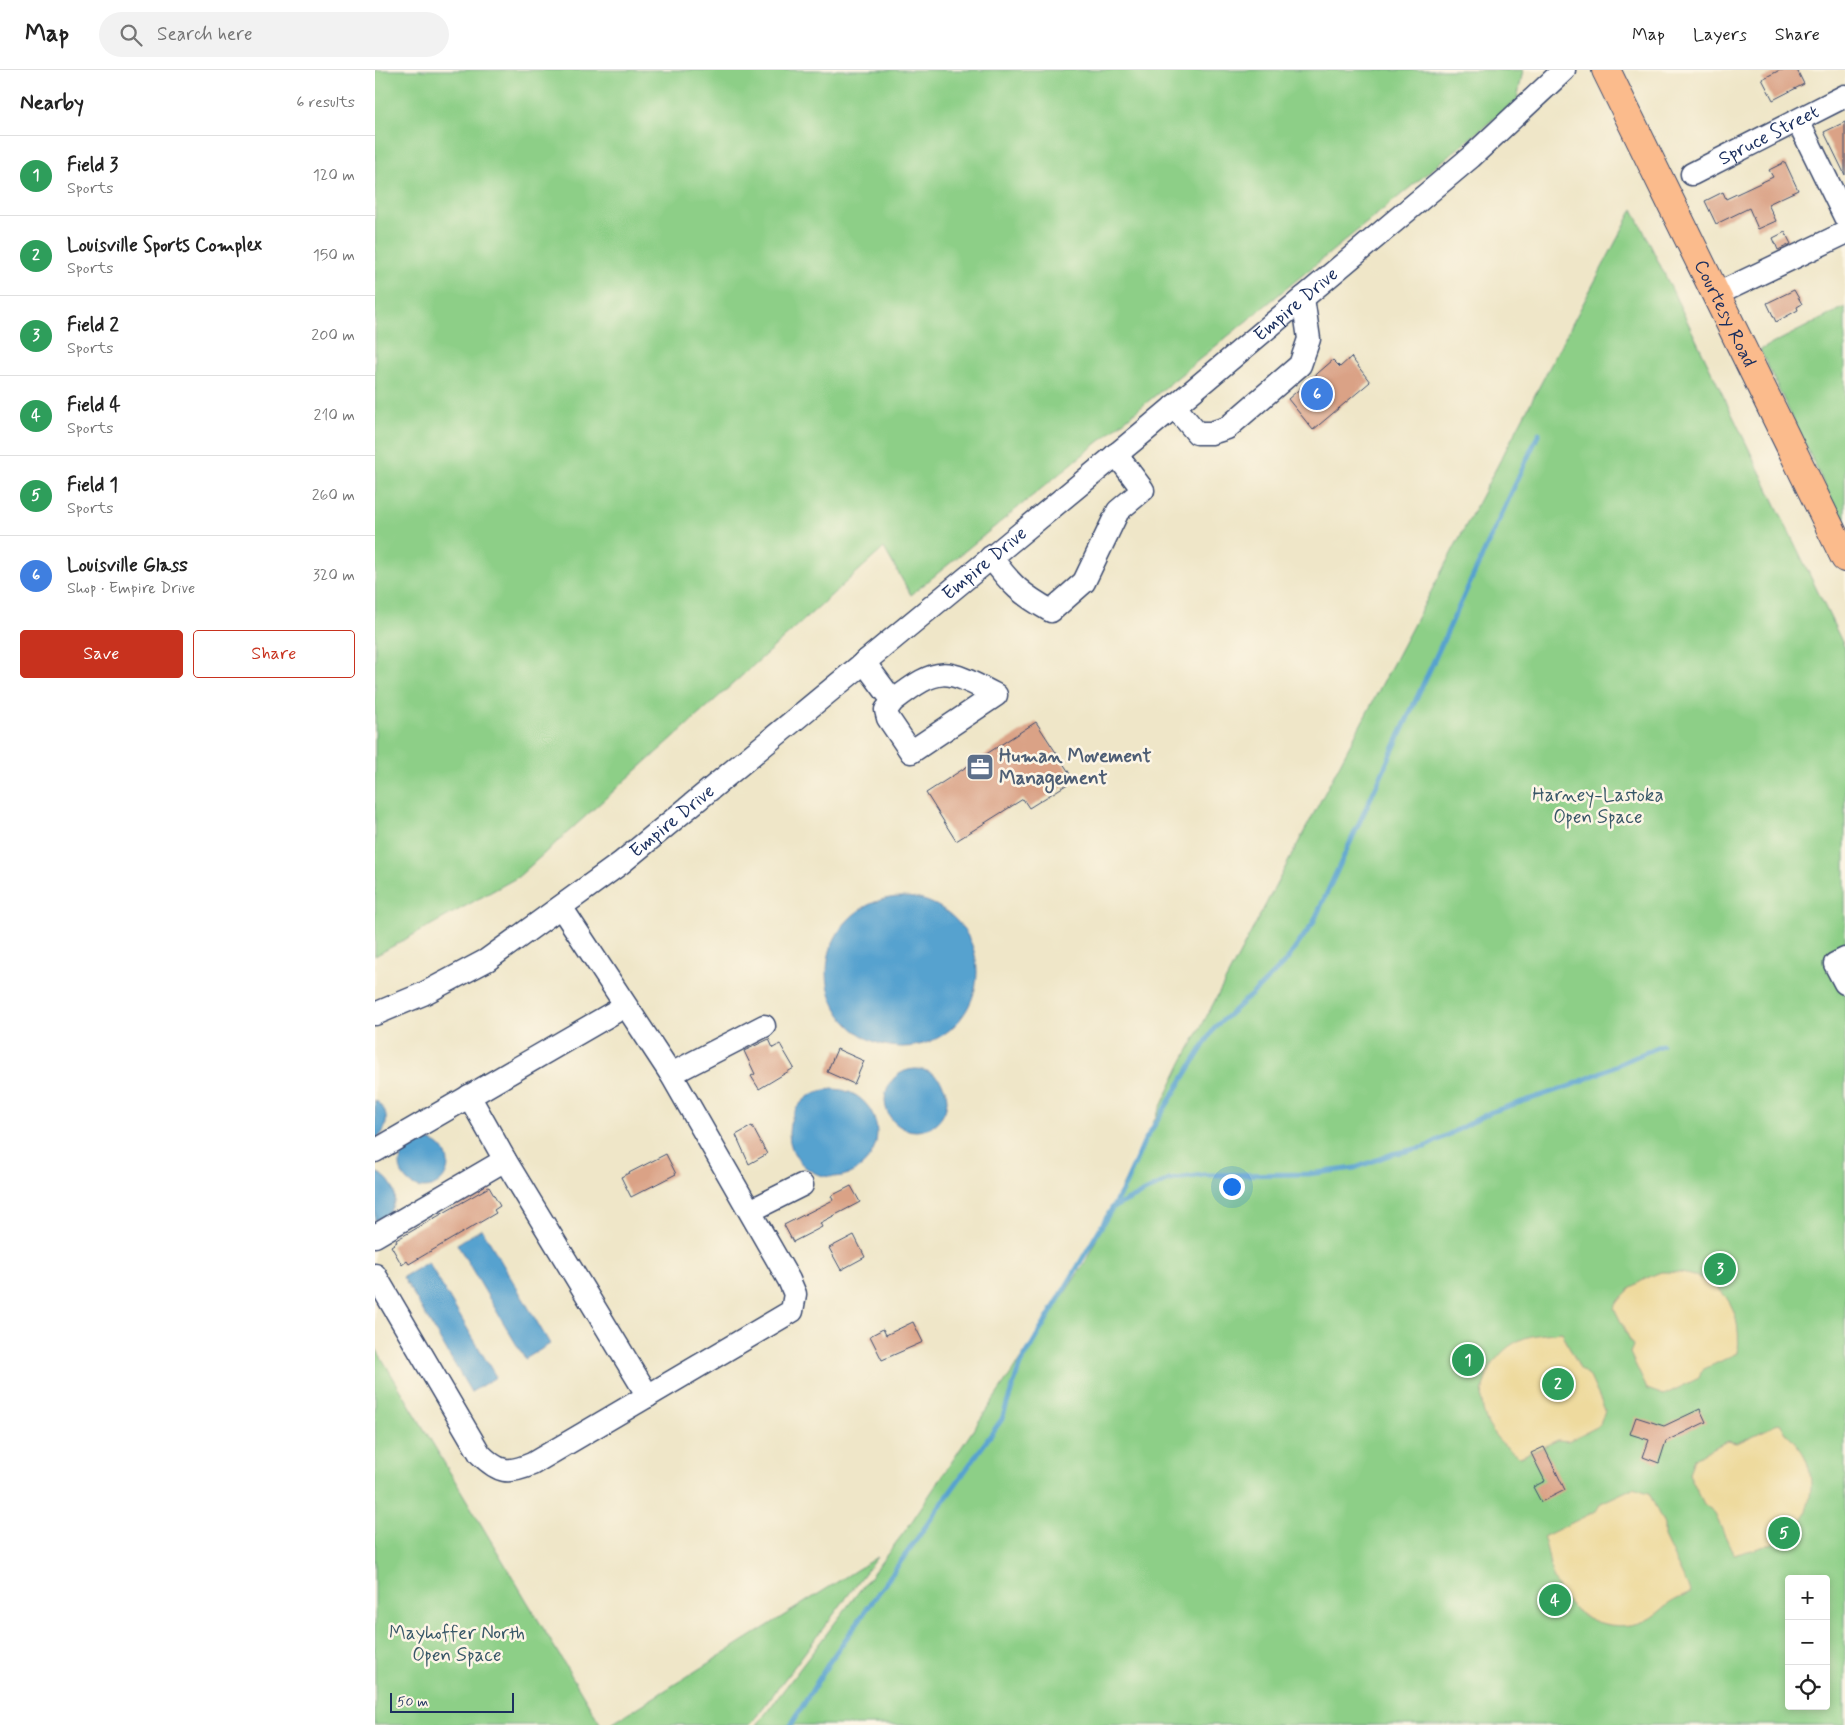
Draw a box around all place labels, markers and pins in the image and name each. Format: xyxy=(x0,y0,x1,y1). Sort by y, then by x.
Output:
pin: 6 xyxy=(1301,375,1333,413)
place label: Human Movement Management xyxy=(999,744,1152,794)
office icon: Human Movement Management xyxy=(965,752,995,782)
pin: 3 xyxy=(1704,1250,1736,1288)
pin: 1 xyxy=(1452,1341,1484,1379)
pin: 2 xyxy=(1542,1365,1574,1403)
pin: 5 xyxy=(1768,1514,1800,1552)
pin: 4 xyxy=(1539,1581,1571,1619)

